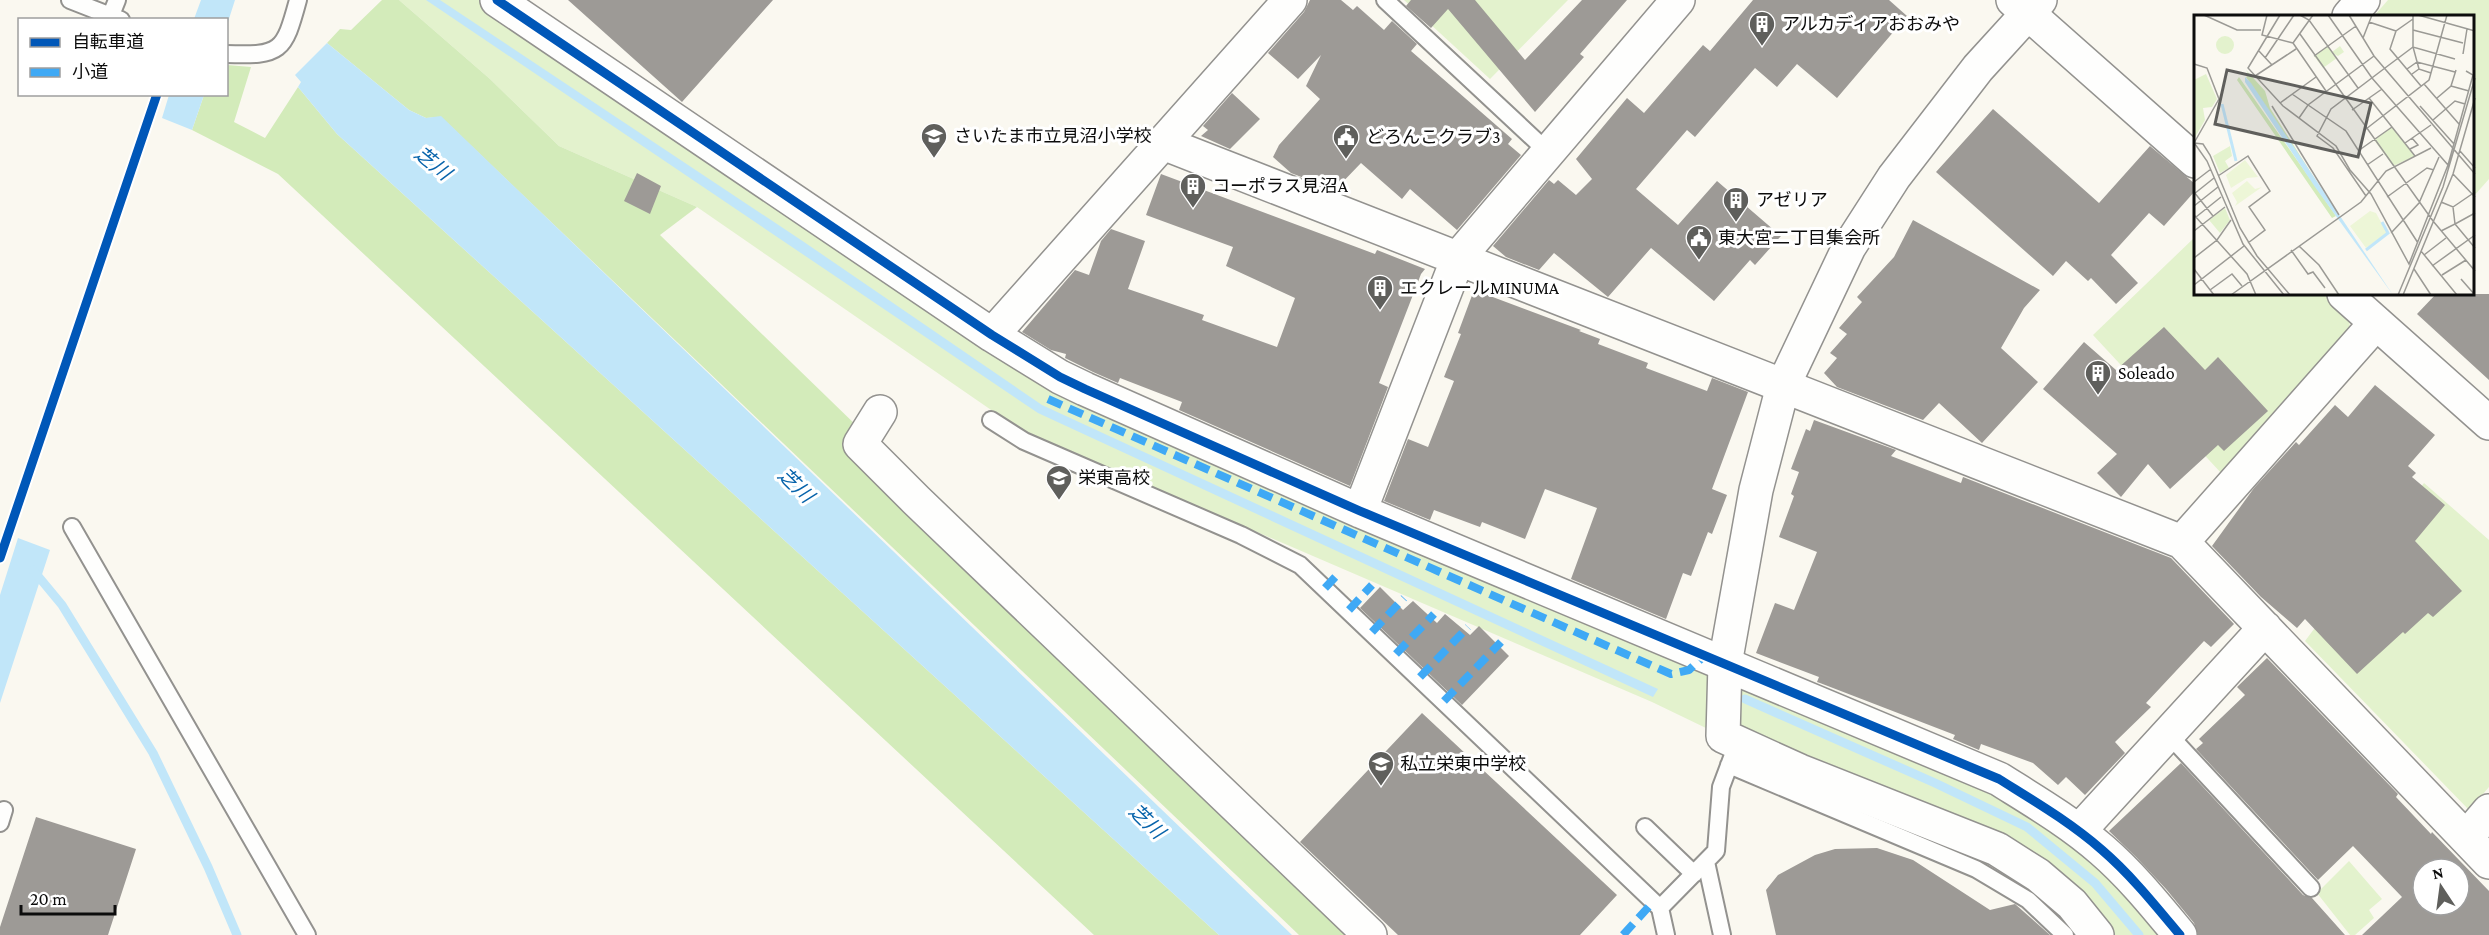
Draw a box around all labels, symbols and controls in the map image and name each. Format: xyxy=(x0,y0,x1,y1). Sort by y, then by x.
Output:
building icon: アルカディアおおみや xyxy=(1747,9,1777,47)
place label: アルカディアおおみや xyxy=(1782,14,1960,34)
inset map xyxy=(2194,15,2474,296)
legend xyxy=(18,18,228,96)
text: 自転車道 xyxy=(72,32,144,52)
text: 小道 xyxy=(72,62,108,82)
school or university icon: さいたま市立見沼小学校 xyxy=(919,121,949,159)
public building icon: どろんこクラブ3 xyxy=(1331,122,1361,160)
place label: さいたま市立見沼小学校 xyxy=(954,126,1151,146)
place label: どろんこクラブ3 xyxy=(1366,127,1501,147)
water label: 芝川 xyxy=(411,142,457,185)
building icon: コーポラス見沼A xyxy=(1178,171,1208,209)
place label: コーポラス見沼A xyxy=(1212,176,1349,196)
building icon: アゼリア xyxy=(1721,185,1751,223)
place label: アゼリア xyxy=(1756,190,1828,210)
public building icon: 東大宮二丁目集会所 xyxy=(1684,223,1714,261)
place label: 東大宮二丁目集会所 xyxy=(1718,228,1880,248)
building icon: エクレールMINUMA xyxy=(1365,273,1395,311)
place label: エクレールMINUMA xyxy=(1400,278,1560,298)
building icon: Soleado xyxy=(2083,358,2113,396)
place label: Soleado xyxy=(2118,363,2175,383)
water label: 芝川 xyxy=(774,463,819,508)
school or university icon: 栄東高校 xyxy=(1044,463,1074,501)
place label: 栄東高校 xyxy=(1078,468,1150,488)
school or university icon: 私立栄東中学校 xyxy=(1366,749,1396,787)
place label: 私立栄東中学校 xyxy=(1400,754,1526,774)
water label: 芝川 xyxy=(1125,799,1170,844)
north arrow xyxy=(2411,857,2471,917)
text: N xyxy=(2431,863,2445,882)
scale bar xyxy=(21,878,116,916)
text: 20 m xyxy=(30,889,67,909)

